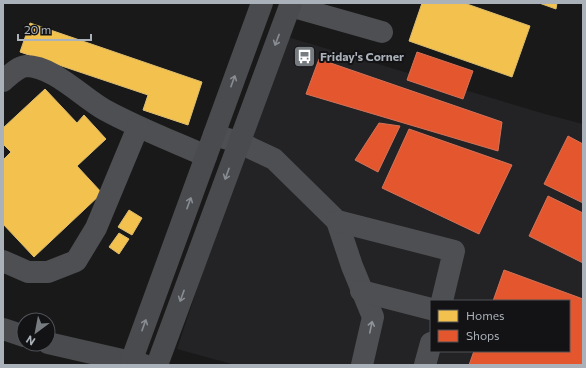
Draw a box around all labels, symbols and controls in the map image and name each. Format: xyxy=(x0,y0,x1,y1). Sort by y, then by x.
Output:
scale bar xyxy=(18,16,91,42)
text: 20 m xyxy=(24,22,51,36)
one-way arrow xyxy=(273,33,280,46)
bus stop icon: Friday's Corner xyxy=(291,43,317,69)
place label: Friday's Corner xyxy=(320,49,404,63)
one-way arrow xyxy=(230,75,238,87)
one-way arrow xyxy=(222,168,230,180)
one-way arrow xyxy=(185,197,193,209)
one-way arrow xyxy=(178,290,185,303)
legend xyxy=(430,300,570,352)
text: Homes xyxy=(466,308,504,322)
north arrow xyxy=(16,312,56,352)
one-way arrow xyxy=(141,319,149,331)
one-way arrow xyxy=(367,321,375,334)
text: Shops xyxy=(466,328,500,342)
text: N xyxy=(23,333,37,349)

